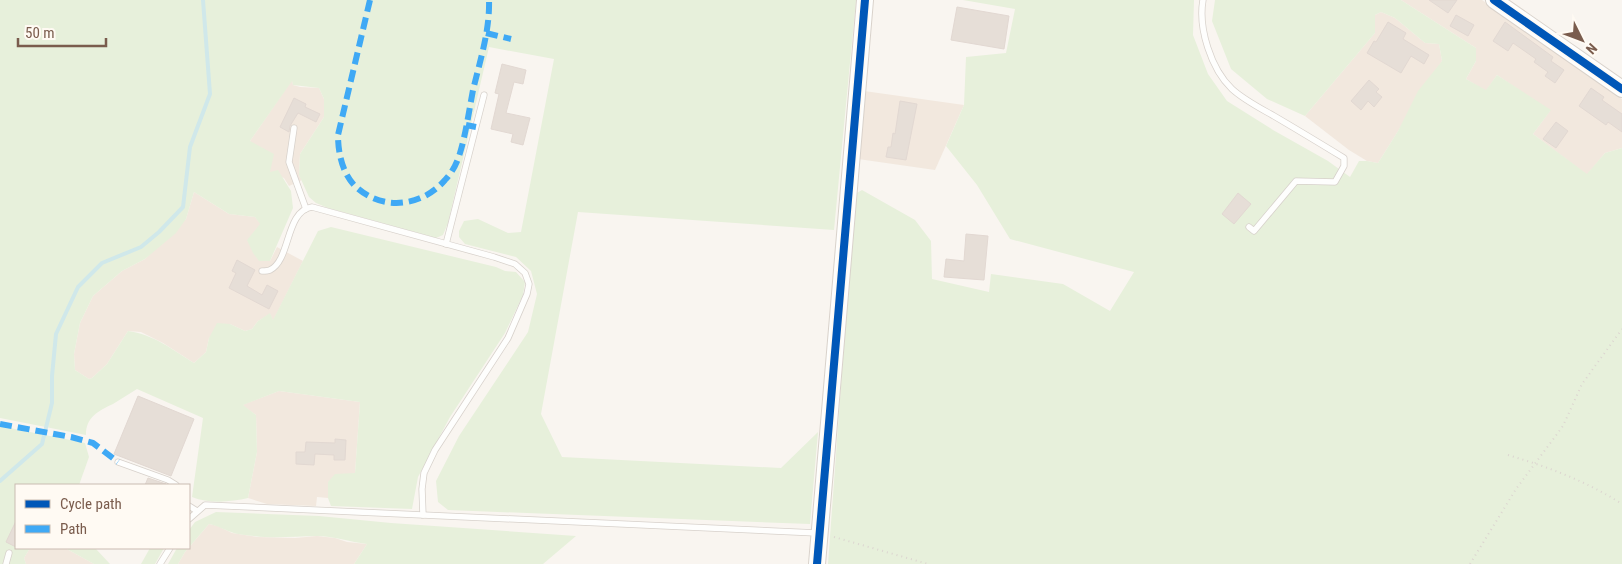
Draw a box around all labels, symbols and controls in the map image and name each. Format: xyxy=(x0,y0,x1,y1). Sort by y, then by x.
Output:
scale bar xyxy=(18,15,105,47)
north arrow xyxy=(1557,15,1607,65)
text: 50 m xyxy=(25,24,55,42)
text: N xyxy=(1583,40,1600,57)
legend xyxy=(15,484,190,549)
text: Cycle path xyxy=(60,495,122,513)
text: Path xyxy=(60,520,87,538)

